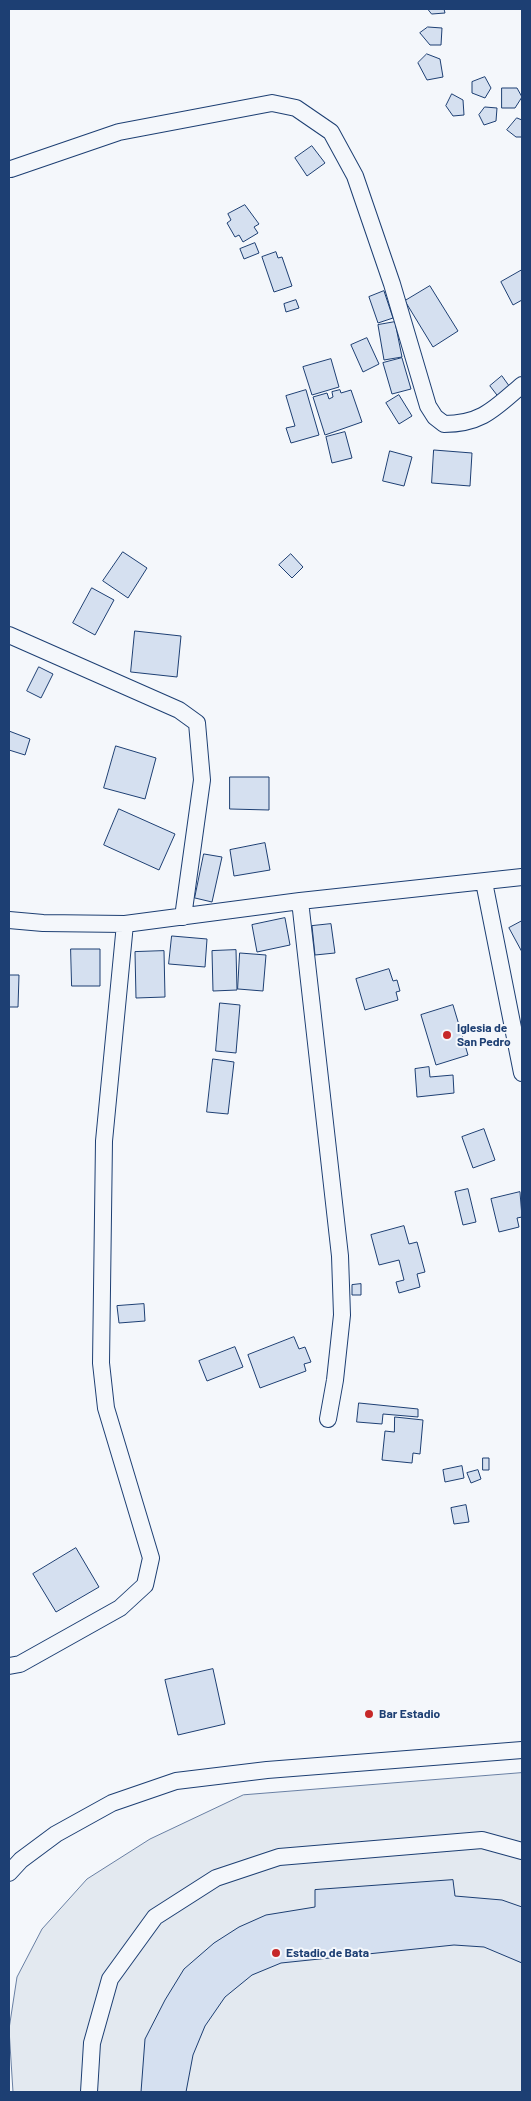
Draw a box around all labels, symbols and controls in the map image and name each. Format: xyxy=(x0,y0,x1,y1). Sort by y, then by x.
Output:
place label: Iglesia de San Pedro xyxy=(457,1021,511,1049)
marker: Iglesia de San Pedro xyxy=(441,1029,453,1041)
place label: Bar Estadio xyxy=(379,1707,440,1721)
marker: Bar Estadio xyxy=(363,1708,375,1720)
place label: Estadio de Bata xyxy=(286,1946,369,1960)
marker: Estadio de Bata xyxy=(270,1947,282,1959)

